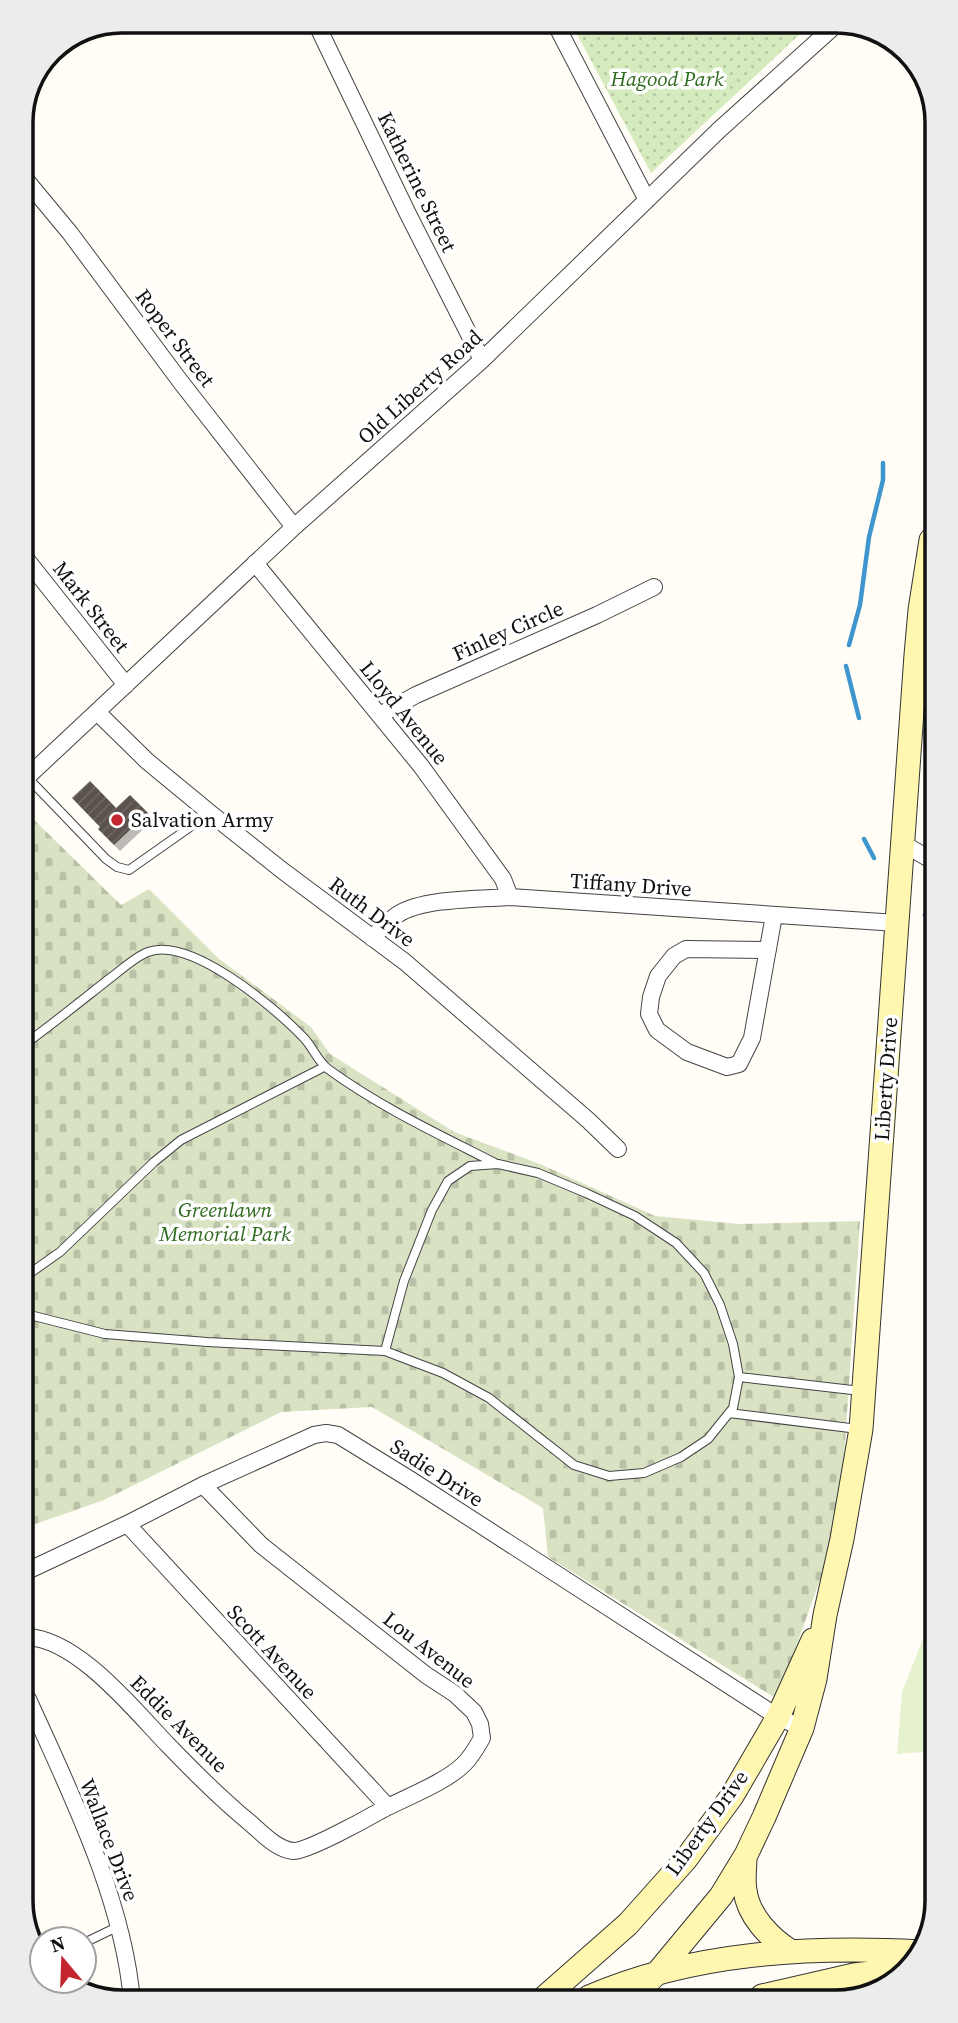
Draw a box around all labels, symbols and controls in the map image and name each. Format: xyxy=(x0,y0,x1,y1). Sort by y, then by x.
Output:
park label: Hagood Park xyxy=(609,64,724,93)
street label: Katherine Street xyxy=(371,107,464,257)
street label: Roper Street xyxy=(129,283,222,393)
street label: Old Liberty Road xyxy=(351,323,488,451)
street label: Mark Street xyxy=(47,555,136,658)
street label: Finley Circle xyxy=(448,593,568,668)
street label: Lloyd Avenue xyxy=(353,655,455,771)
place label: Salvation Army xyxy=(131,805,274,834)
marker: Salvation Army xyxy=(109,812,125,828)
street label: Tiffany Drive xyxy=(569,866,693,903)
street label: Ruth Drive xyxy=(323,870,421,953)
street label: Liberty Drive xyxy=(867,1016,904,1142)
park label: Greenlawn Memorial Park xyxy=(158,1195,291,1248)
street label: Sadie Drive xyxy=(385,1432,490,1514)
street label: Scott Avenue xyxy=(221,1598,324,1705)
street label: Lou Avenue xyxy=(377,1604,482,1695)
street label: Eddie Avenue xyxy=(124,1668,235,1779)
street label: Liberty Drive xyxy=(658,1764,755,1881)
street label: Wallace Drive xyxy=(73,1774,146,1905)
north arrow xyxy=(28,1925,98,1995)
text: N xyxy=(47,1929,68,1958)

